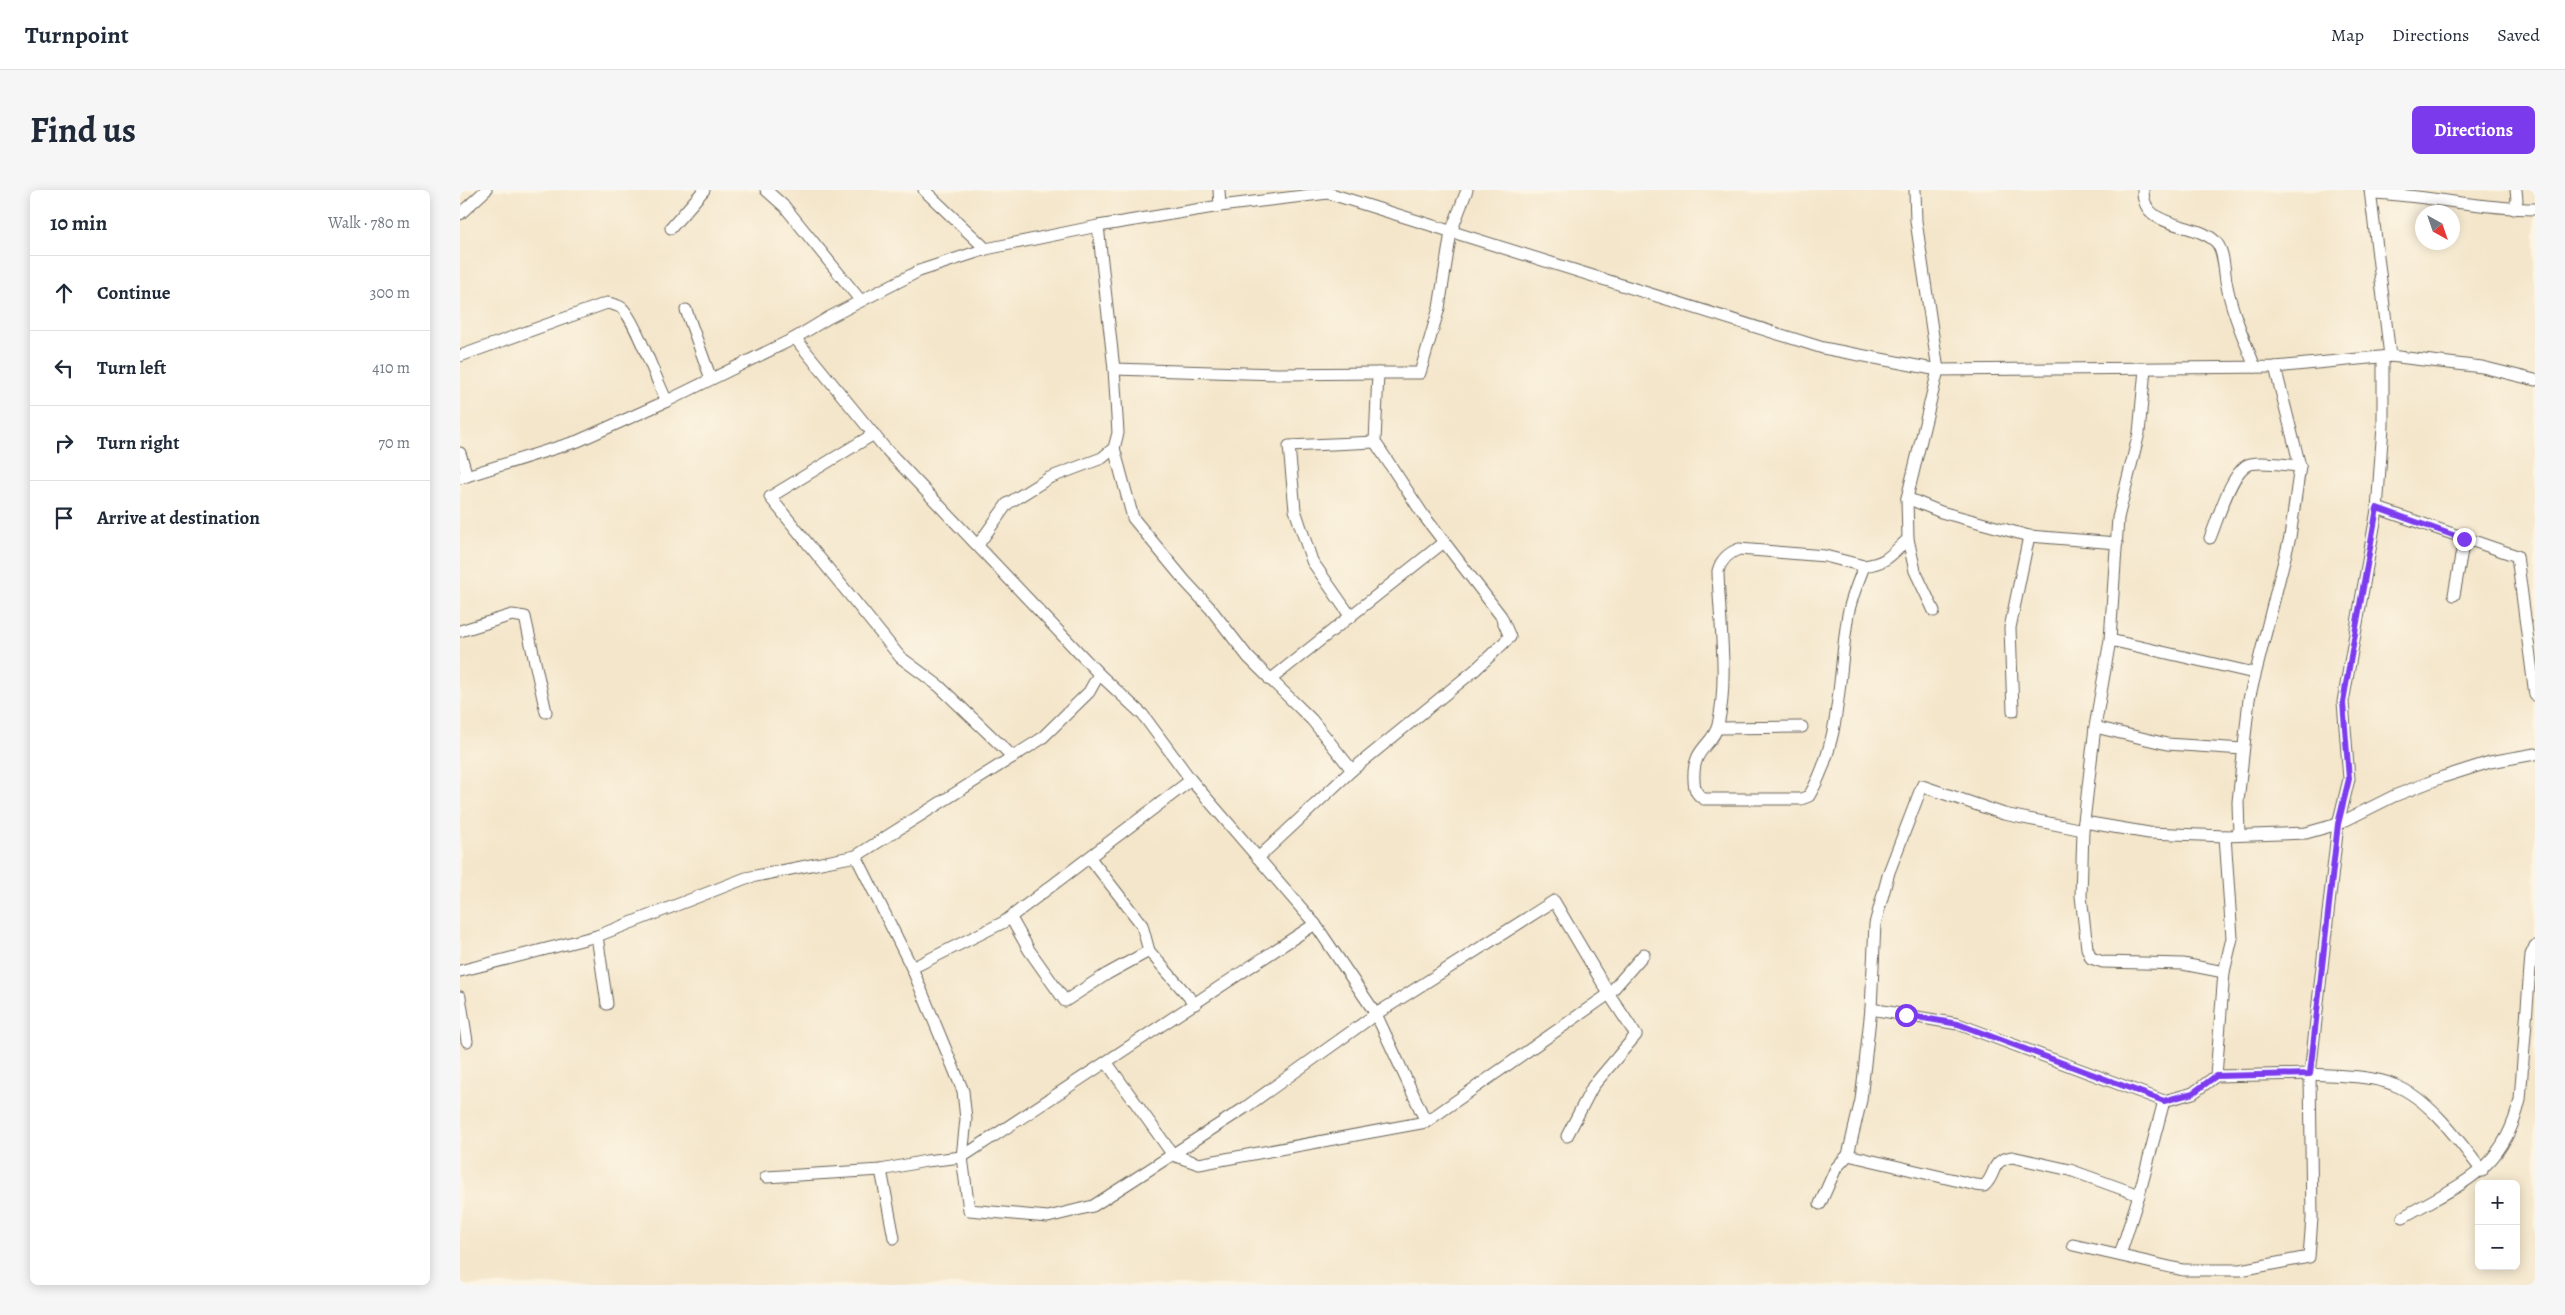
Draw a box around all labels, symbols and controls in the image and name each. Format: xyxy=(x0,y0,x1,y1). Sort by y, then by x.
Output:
text: Turnpoint xyxy=(25,19,129,51)
text: Map xyxy=(2331,23,2364,47)
text: Directions xyxy=(2392,23,2469,47)
text: Saved xyxy=(2497,23,2540,47)
text: Find us xyxy=(30,106,136,154)
button: Directions xyxy=(2412,106,2535,154)
north arrow xyxy=(2415,205,2460,250)
text: 10 min xyxy=(50,209,107,237)
text: Walk · 780 m xyxy=(328,212,410,234)
icon: ahead xyxy=(50,279,78,307)
text: Continue xyxy=(97,280,171,306)
text: 300 m xyxy=(370,282,410,304)
icon: left xyxy=(50,354,78,382)
text: Turn left xyxy=(97,355,166,381)
text: 410 m xyxy=(372,357,410,379)
icon: right xyxy=(50,429,78,457)
text: Turn right xyxy=(97,430,179,456)
text: 70 m xyxy=(378,432,410,454)
icon: arrive xyxy=(50,504,78,532)
text: Arrive at destination xyxy=(97,505,260,531)
route end xyxy=(2453,528,2476,551)
route start xyxy=(1895,1004,1918,1027)
map controls xyxy=(2475,1180,2520,1270)
button: + xyxy=(2475,1180,2520,1225)
button: − xyxy=(2475,1225,2520,1270)

